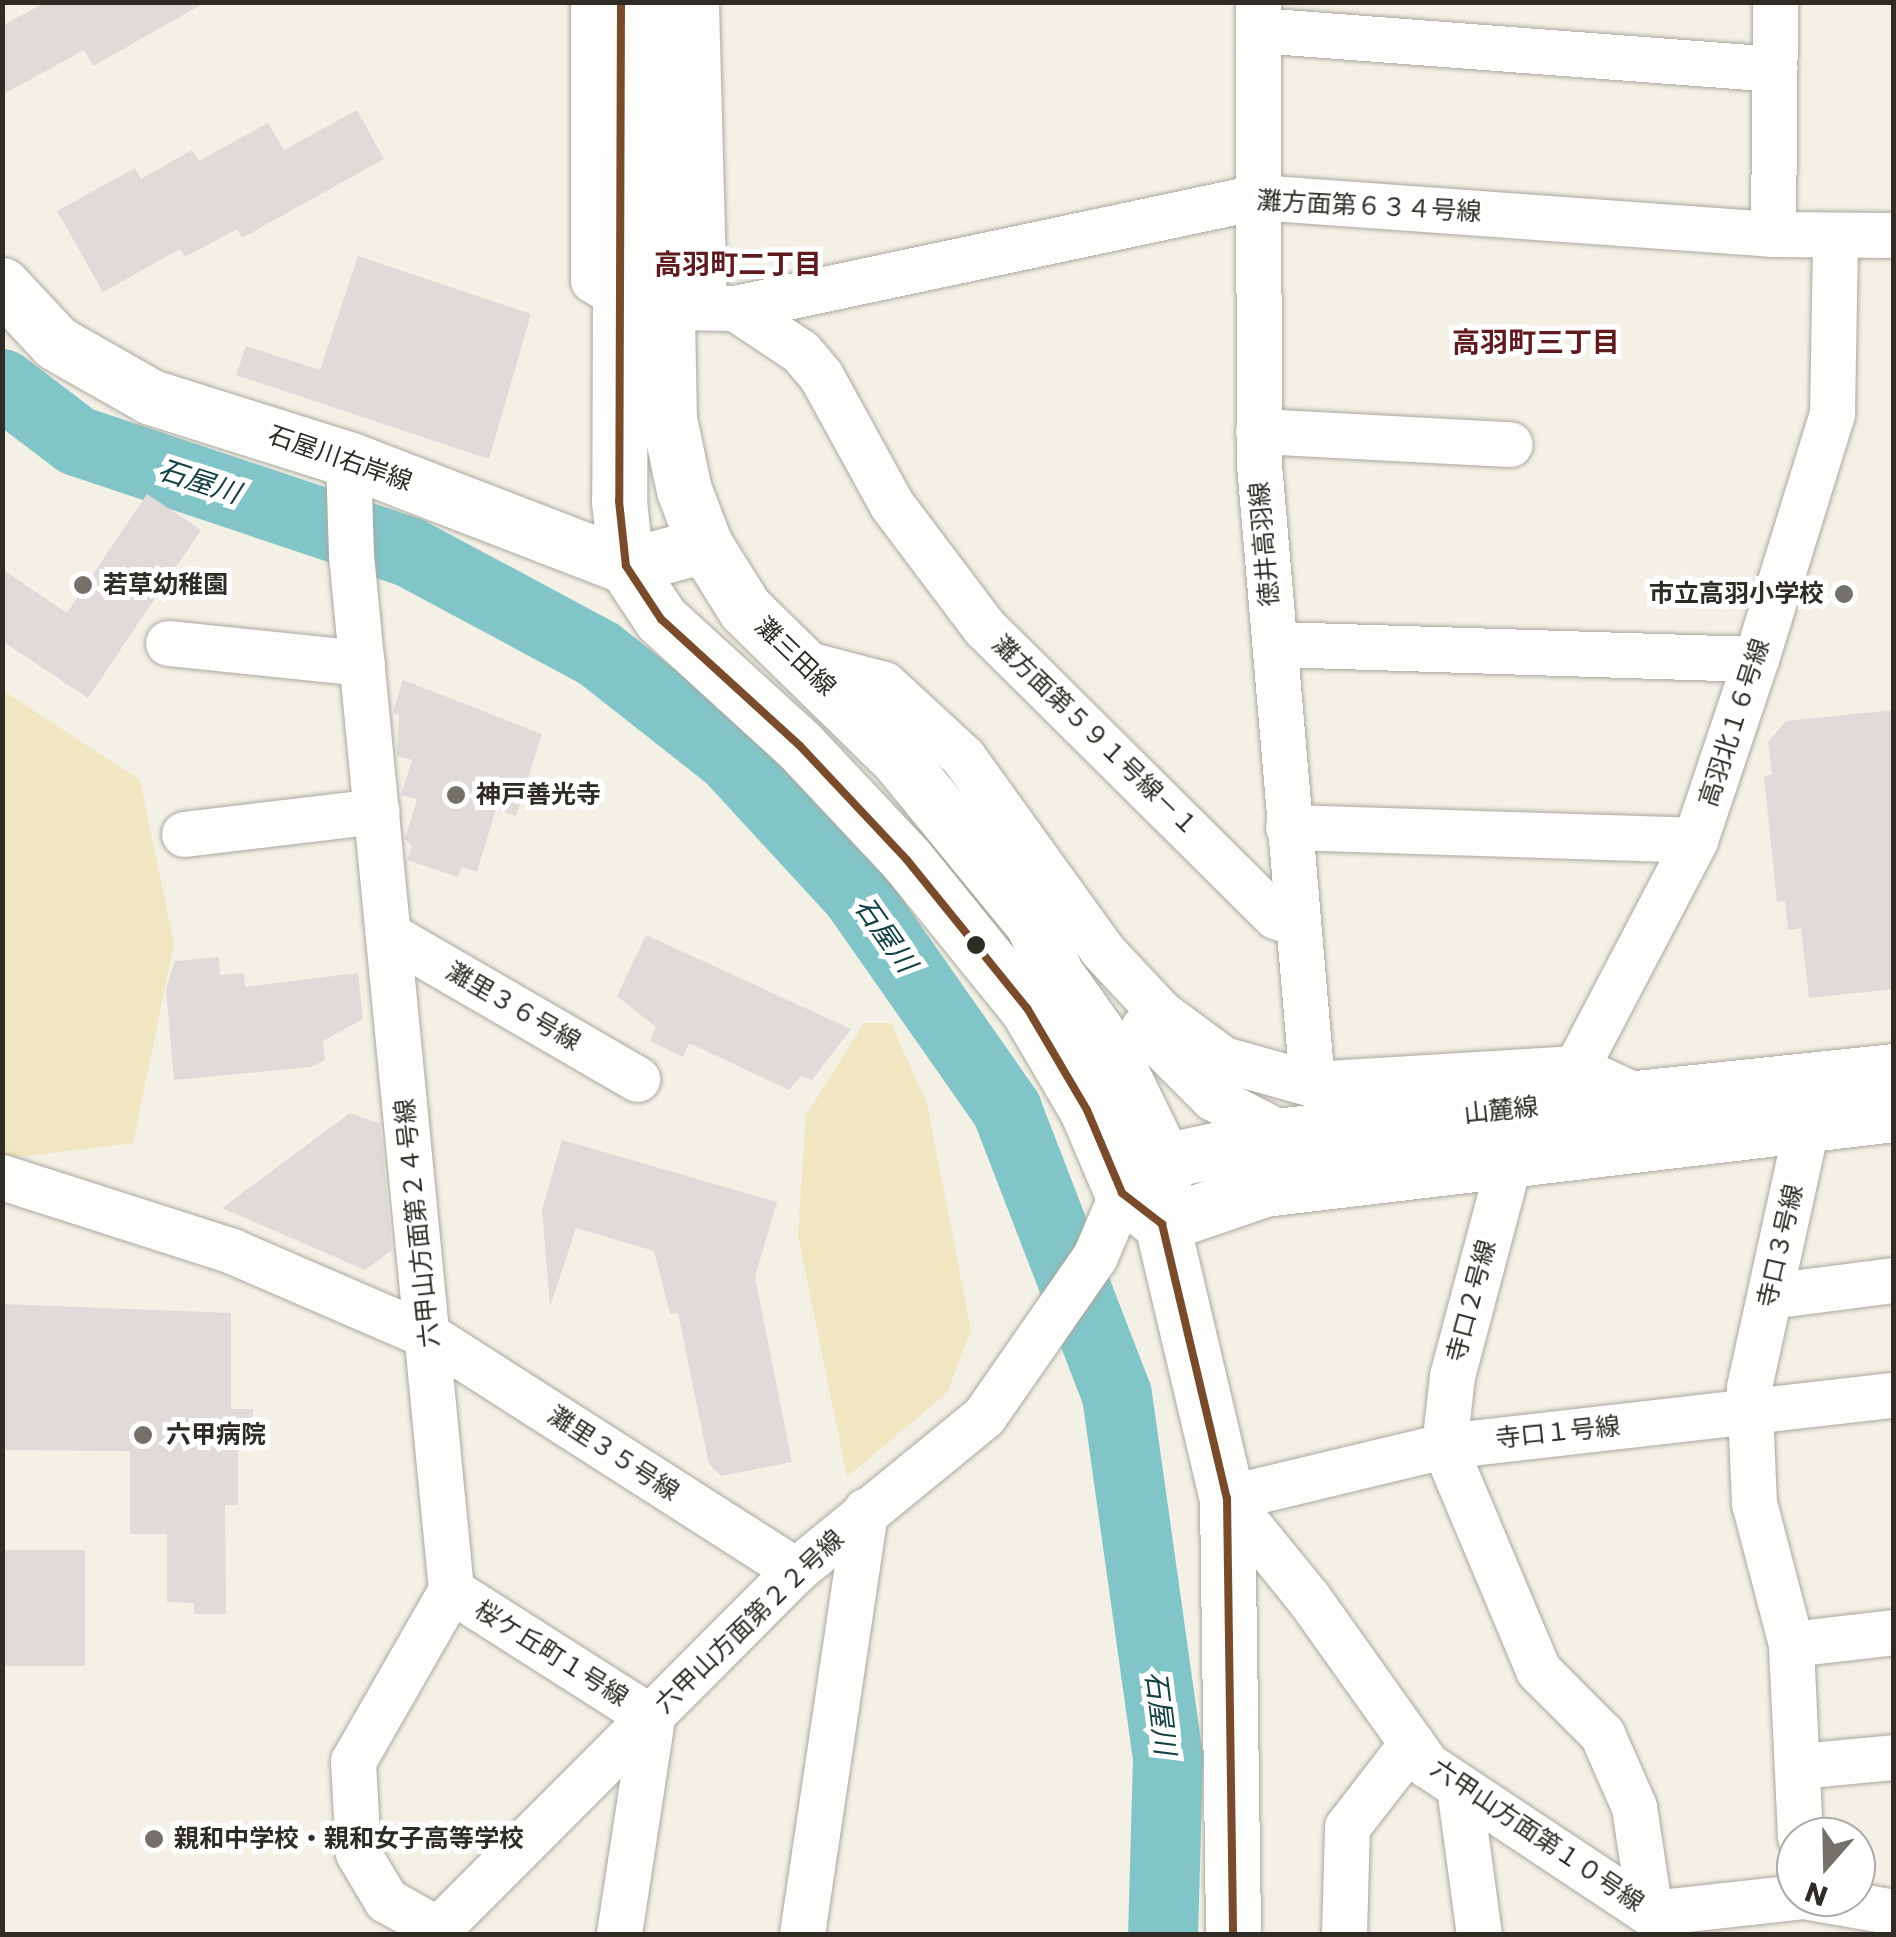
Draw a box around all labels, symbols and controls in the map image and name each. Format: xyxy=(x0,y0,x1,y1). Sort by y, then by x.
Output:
street label: 灘方面第６３４号線 xyxy=(1256,186,1482,228)
district label: 高羽町二丁目 xyxy=(654,248,822,282)
district label: 高羽町三丁目 xyxy=(1452,326,1620,360)
street label: 石屋川右岸線 xyxy=(264,420,416,498)
water label: 石屋川 xyxy=(154,453,244,511)
street label: 徳井高羽線 xyxy=(1245,480,1285,608)
place label: 若草幼稚園 xyxy=(103,570,228,600)
marker: 若草幼稚園 xyxy=(72,574,94,596)
place label: 市立高羽小学校 xyxy=(1649,579,1824,609)
marker: 市立高羽小学校 xyxy=(1833,583,1855,605)
street label: 灘三田線 xyxy=(749,611,841,703)
street label: 灘方面第５９１号線－１ xyxy=(986,630,1204,842)
street label: 高羽北１６号線 xyxy=(1694,635,1776,811)
place label: 神戸善光寺 xyxy=(476,780,601,810)
marker: 神戸善光寺 xyxy=(445,784,467,806)
water label: 石屋川 xyxy=(847,891,923,979)
unlabelled marker xyxy=(966,935,986,955)
street label: 灘里３６号線 xyxy=(441,957,585,1057)
street label: 山麓線 xyxy=(1462,1092,1540,1130)
street label: 六甲山方面第２４号線 xyxy=(390,1097,446,1349)
street label: 寺口３号線 xyxy=(1752,1182,1810,1310)
street label: 寺口２号線 xyxy=(1441,1237,1503,1365)
street label: 灘里３５号線 xyxy=(542,1401,684,1507)
street label: 寺口１号線 xyxy=(1494,1412,1622,1454)
place label: 六甲病院 xyxy=(166,1420,266,1450)
marker: 六甲病院 xyxy=(130,1422,156,1448)
street label: 六甲山方面第２２号線 xyxy=(650,1524,850,1720)
street label: 桜ケ丘町１号線 xyxy=(469,1595,633,1713)
water label: 石屋川 xyxy=(1138,1669,1182,1757)
street label: 六甲山方面第１０号線 xyxy=(1425,1754,1649,1918)
north arrow xyxy=(1776,1817,1876,1917)
place label: 親和中学校・親和女子高等学校 xyxy=(174,1824,524,1854)
marker: 親和中学校・親和女子高等学校 xyxy=(143,1828,165,1850)
text: N xyxy=(1800,1872,1833,1916)

